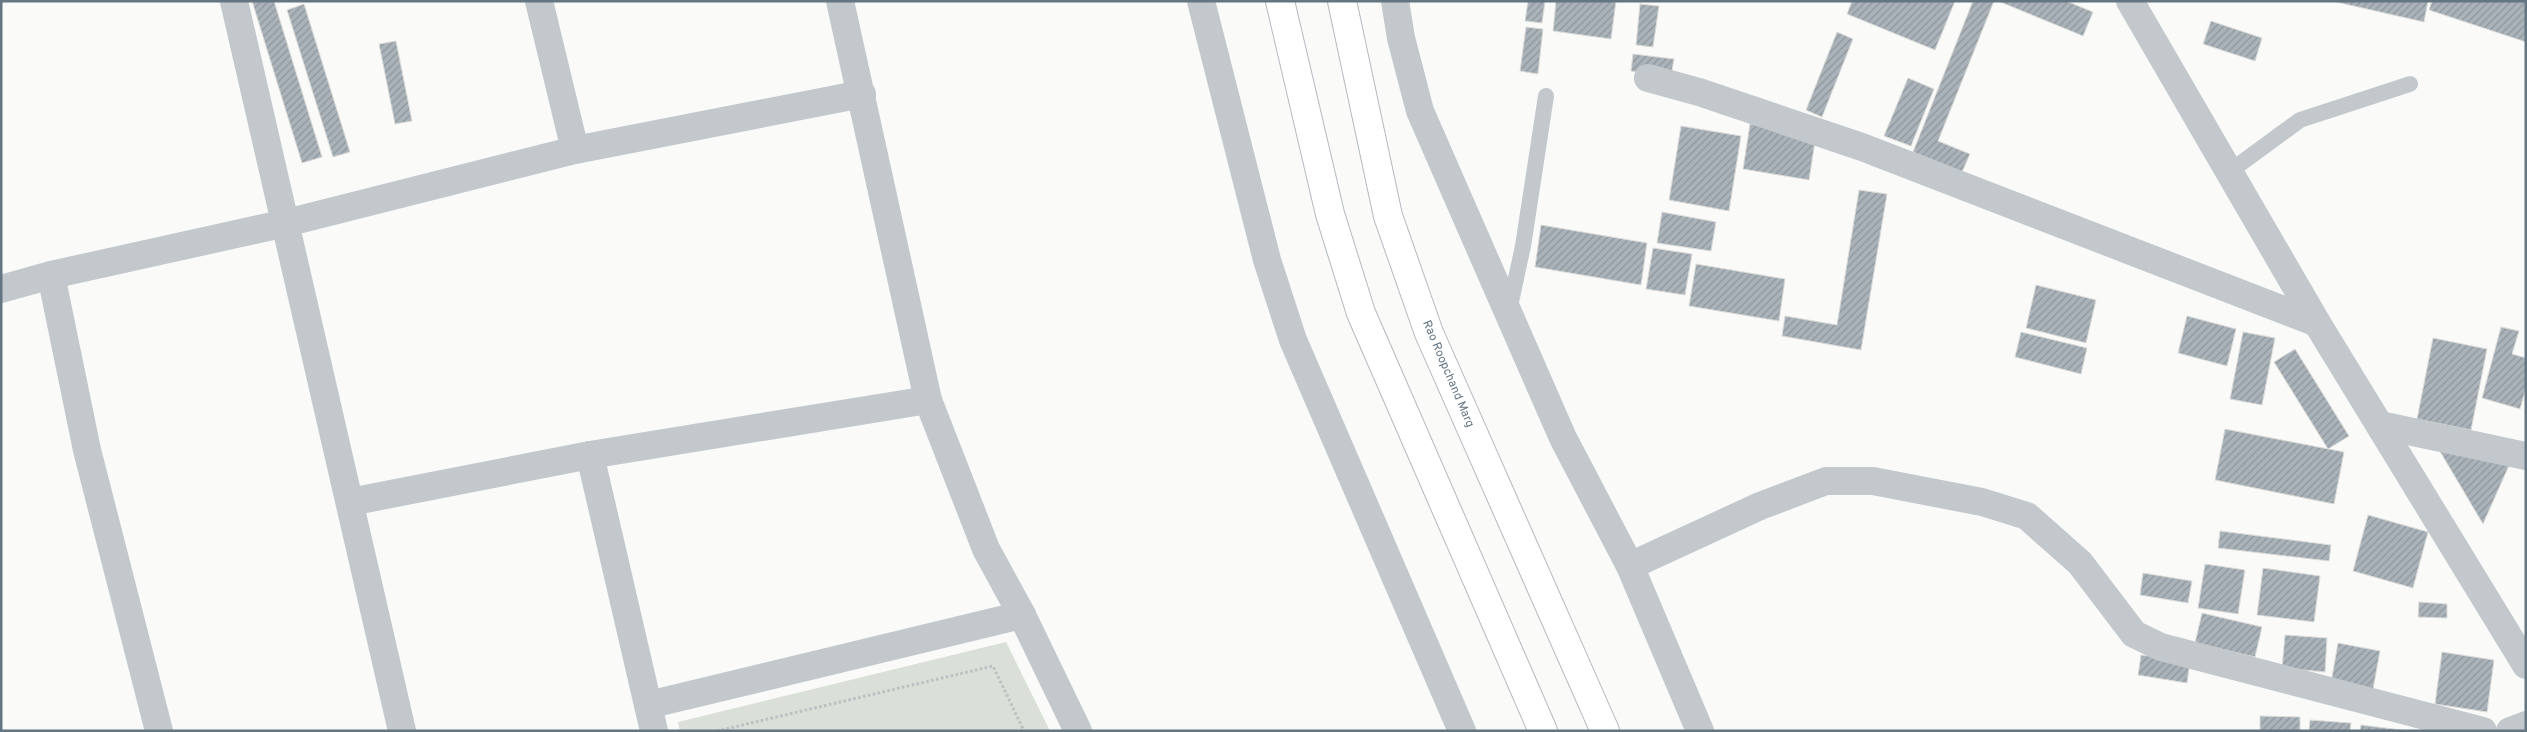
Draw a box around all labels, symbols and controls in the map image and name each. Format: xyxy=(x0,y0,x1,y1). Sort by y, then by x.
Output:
street label: Rao Roopchand Marg xyxy=(1418,318,1478,430)

